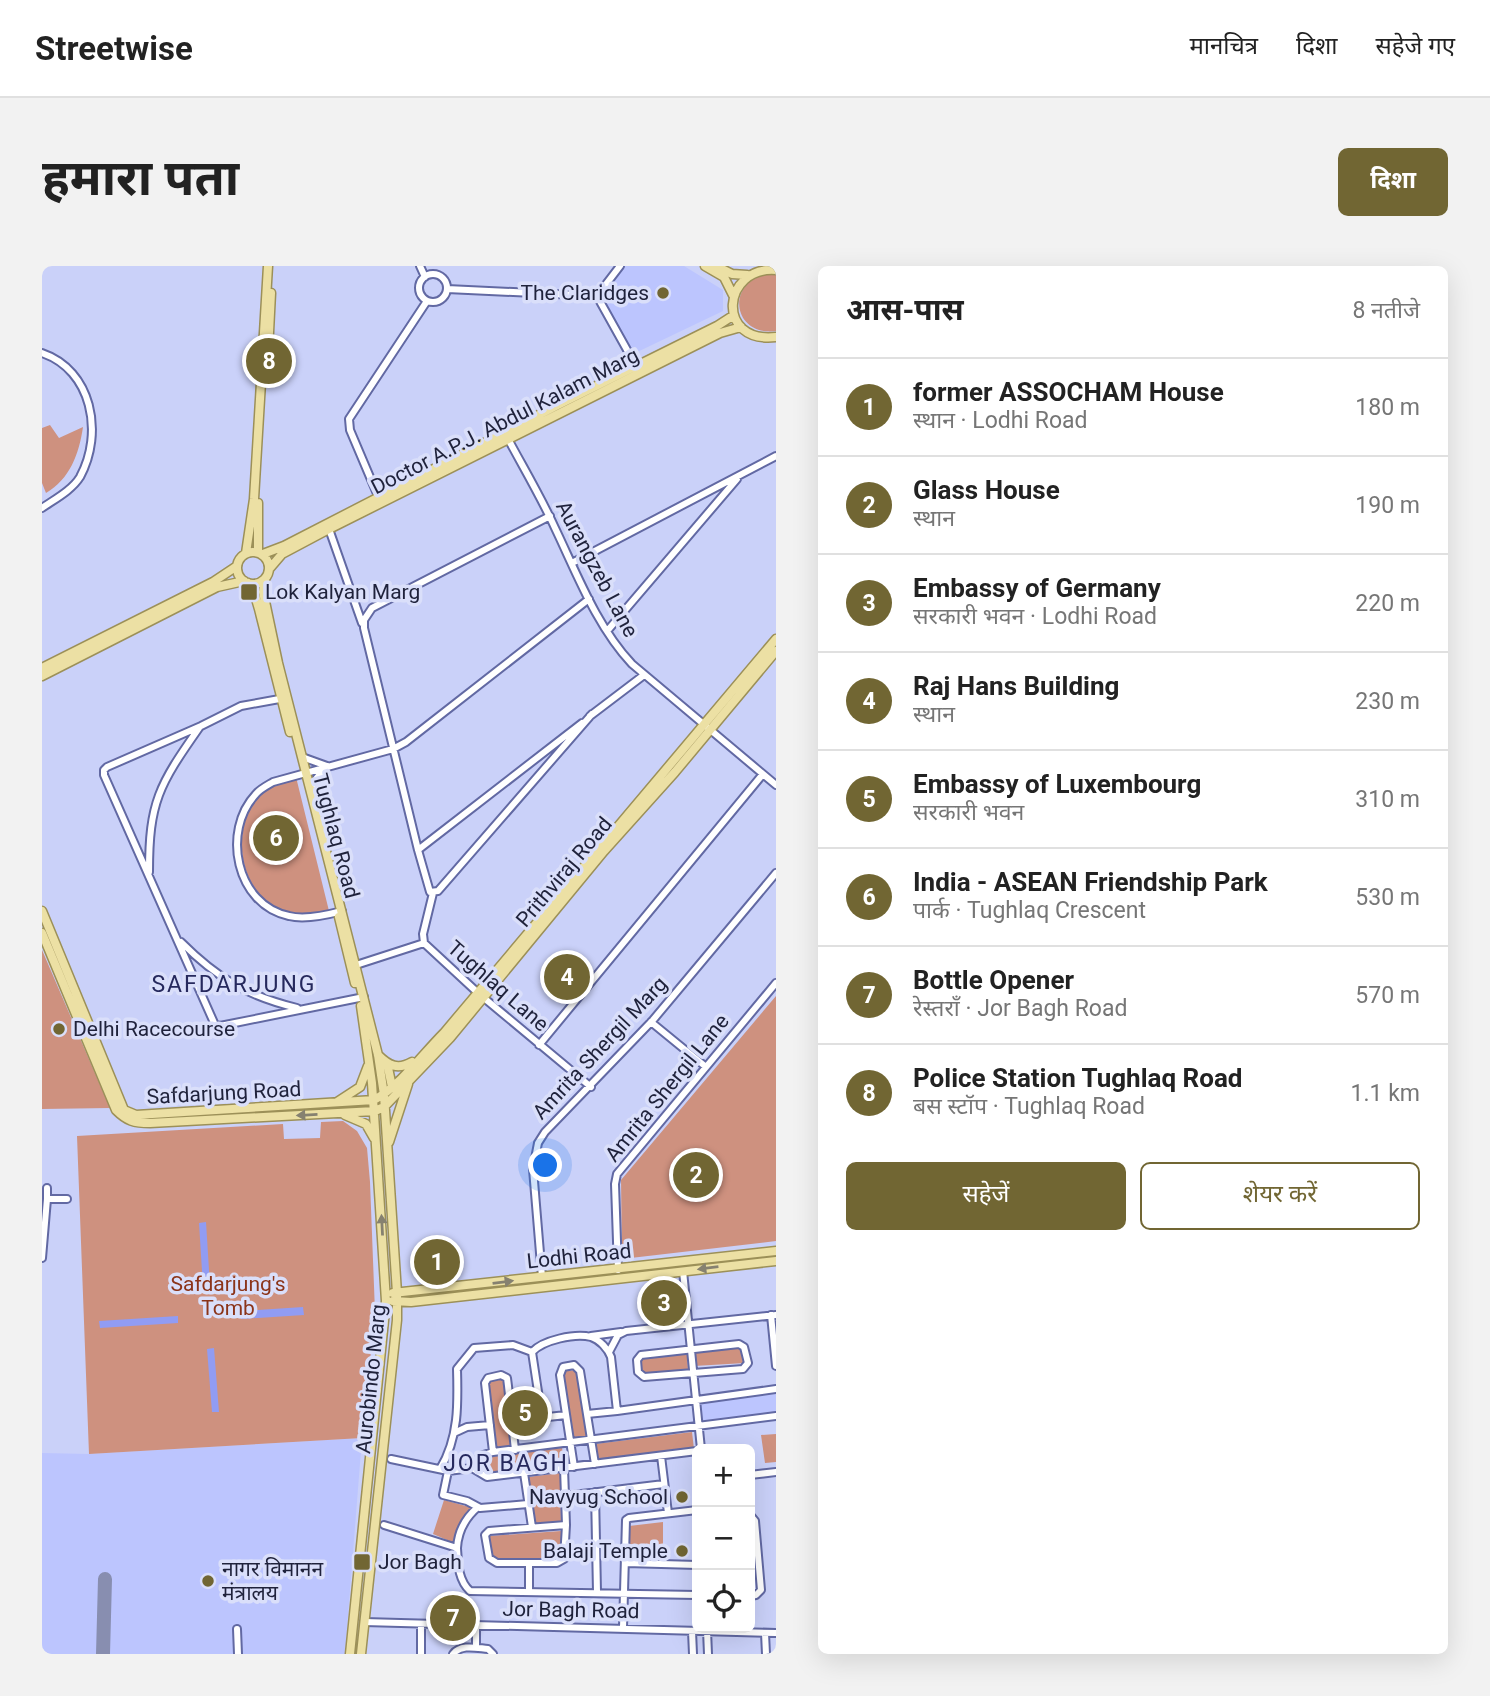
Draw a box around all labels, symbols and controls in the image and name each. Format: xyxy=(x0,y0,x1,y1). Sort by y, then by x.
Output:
text: Streetwise xyxy=(35,29,193,68)
text: मानचित्र xyxy=(1189,32,1258,60)
text: दिशा xyxy=(1296,32,1337,60)
text: सहेजे गए xyxy=(1375,32,1455,60)
button: दिशा xyxy=(1338,148,1448,216)
text: हमारा पता xyxy=(42,150,239,207)
place label: The Claridges xyxy=(521,281,649,305)
marker: The Claridges xyxy=(655,285,671,301)
text: आस-पास xyxy=(846,292,964,327)
text: 8 नतीजे xyxy=(1352,297,1420,324)
pin: 8 xyxy=(246,335,292,387)
street label: Doctor A.P.J. Abdul Kalam Marg xyxy=(367,343,643,499)
text: former ASSOCHAM House xyxy=(913,377,1224,407)
text: 1 xyxy=(862,394,876,421)
text: 180 m xyxy=(1355,394,1420,421)
text: स्थान · Lodhi Road xyxy=(913,407,1088,434)
text: Glass House xyxy=(913,475,1060,505)
text: 2 xyxy=(862,492,876,519)
text: 190 m xyxy=(1355,492,1420,519)
street label: Aurangzeb Lane xyxy=(551,497,643,641)
text: स्थान xyxy=(913,505,955,532)
text: Embassy of Germany xyxy=(913,573,1161,603)
place label: Lok Kalyan Marg xyxy=(265,580,420,604)
marker: Lok Kalyan Marg xyxy=(239,582,259,602)
text: 3 xyxy=(862,590,876,617)
text: 220 m xyxy=(1355,590,1420,617)
text: सरकारी भवन · Lodhi Road xyxy=(913,603,1157,630)
text: Raj Hans Building xyxy=(913,671,1119,701)
text: 4 xyxy=(862,688,876,715)
text: 230 m xyxy=(1355,688,1420,715)
text: स्थान xyxy=(913,701,955,728)
text: Embassy of Luxembourg xyxy=(913,769,1201,799)
street label: Tughlaq Road xyxy=(308,771,364,901)
text: 5 xyxy=(862,786,876,813)
text: 310 m xyxy=(1355,786,1420,813)
text: सरकारी भवन xyxy=(913,799,1024,826)
pin: 6 xyxy=(253,812,299,864)
street label: Prithviraj Road xyxy=(511,812,617,932)
text: India - ASEAN Friendship Park xyxy=(913,867,1268,897)
text: 6 xyxy=(862,884,876,911)
text: 530 m xyxy=(1355,884,1420,911)
text: पार्क · Tughlaq Crescent xyxy=(913,897,1146,924)
street label: Tughlaq Lane xyxy=(443,936,553,1036)
pin: 4 xyxy=(544,951,590,1003)
text: Bottle Opener xyxy=(913,965,1074,995)
district label: SAFDARJUNG xyxy=(151,971,317,998)
street label: Amrita Shergil Marg xyxy=(528,972,672,1124)
text: 7 xyxy=(862,982,876,1009)
text: 570 m xyxy=(1355,982,1420,1009)
text: रेस्तराँ · Jor Bagh Road xyxy=(913,995,1127,1022)
street label: Amrita Shergil Lane xyxy=(600,1009,734,1167)
place label: Delhi Racecourse xyxy=(73,1017,235,1041)
marker: Delhi Racecourse xyxy=(51,1021,67,1037)
text: Police Station Tughlaq Road xyxy=(913,1063,1242,1093)
street label: Safdarjung Road xyxy=(146,1077,302,1109)
text: 8 xyxy=(862,1080,876,1107)
text: 1.1 km xyxy=(1351,1080,1420,1107)
text: बस स्टॉप · Tughlaq Road xyxy=(913,1093,1145,1120)
one-way arrow xyxy=(295,1110,317,1121)
your location xyxy=(528,1148,562,1182)
pin: 2 xyxy=(673,1149,719,1201)
button: सहेजें xyxy=(846,1162,1126,1230)
button: शेयर करें xyxy=(1140,1162,1420,1230)
one-way arrow xyxy=(376,1214,387,1236)
pin: 1 xyxy=(414,1236,460,1288)
street label: Lodhi Road xyxy=(525,1239,633,1273)
one-way arrow xyxy=(697,1263,719,1274)
park label: Safdarjung's Tomb xyxy=(170,1272,286,1320)
one-way arrow xyxy=(492,1276,514,1287)
pin: 3 xyxy=(641,1277,687,1329)
street label: Aurobindo Marg xyxy=(351,1303,391,1455)
pin: 5 xyxy=(502,1387,548,1439)
map controls xyxy=(692,1444,755,1633)
button: + xyxy=(692,1444,755,1507)
district label: JOR BAGH xyxy=(443,1450,569,1477)
place label: Navyug School xyxy=(529,1485,668,1509)
marker: Navyug School xyxy=(674,1489,690,1505)
button: − xyxy=(692,1507,755,1570)
place label: Balaji Temple xyxy=(543,1539,668,1563)
marker: Balaji Temple xyxy=(674,1543,690,1559)
place label: Jor Bagh xyxy=(378,1550,462,1574)
marker: Jor Bagh xyxy=(352,1552,372,1572)
place label: नागर विमानन मंत्रालय xyxy=(222,1557,323,1605)
button: locate xyxy=(692,1570,755,1633)
marker: नागर विमानन मंत्रालय xyxy=(200,1573,216,1589)
pin: 7 xyxy=(430,1592,476,1644)
street label: Jor Bagh Road xyxy=(502,1597,640,1623)

